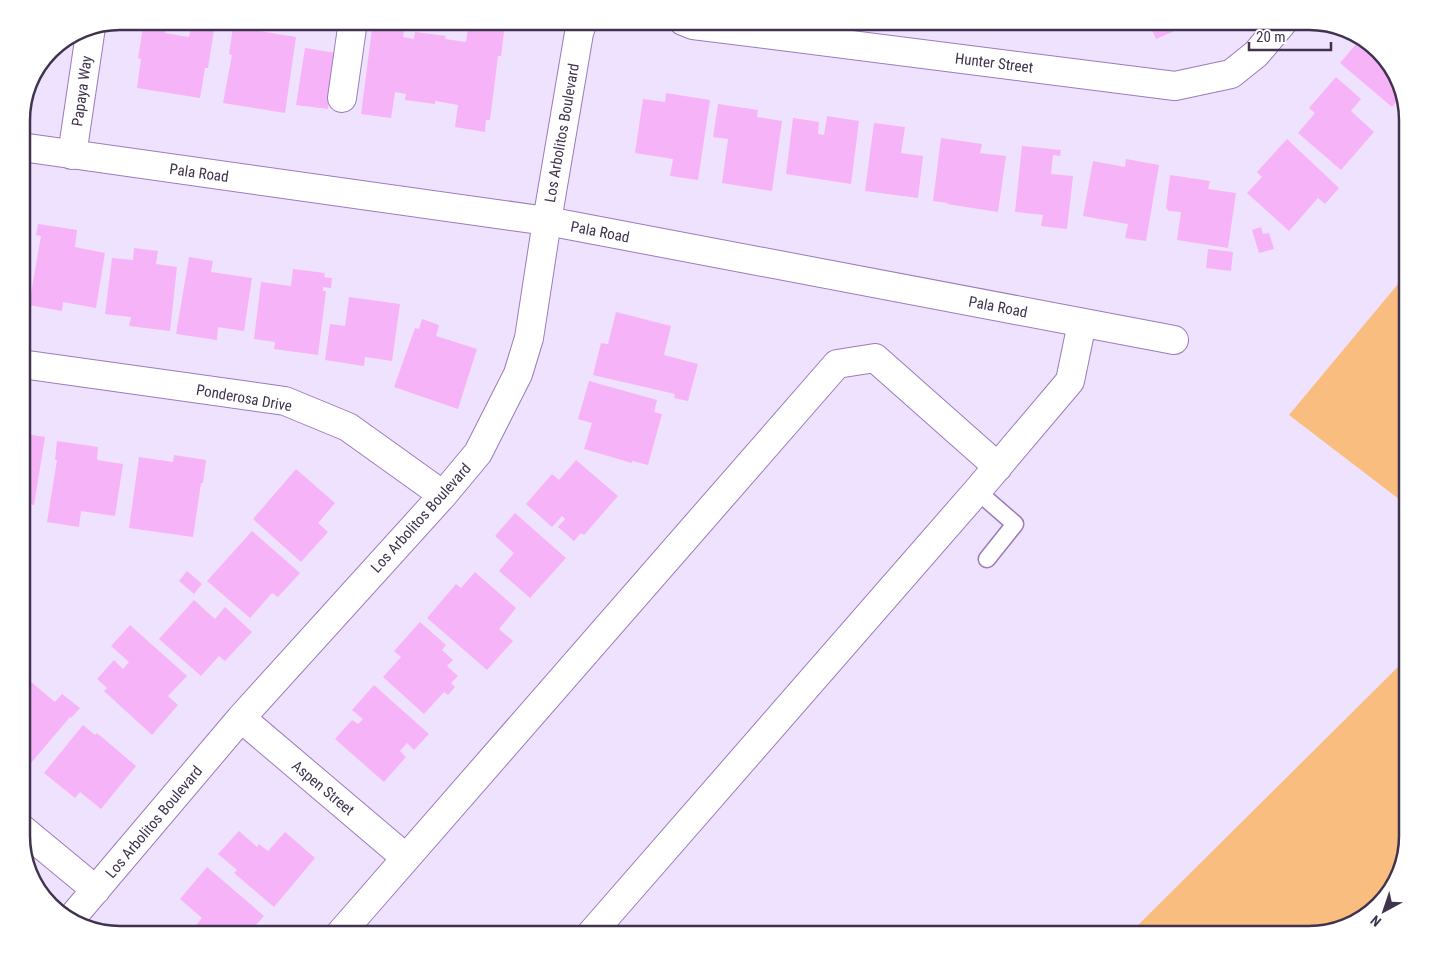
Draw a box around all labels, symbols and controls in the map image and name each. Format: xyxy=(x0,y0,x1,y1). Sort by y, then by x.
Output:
scale bar xyxy=(1249,20,1332,52)
text: 20 m xyxy=(1256,28,1286,46)
street label: Hunter Street xyxy=(954,49,1034,77)
street label: Papaya Way xyxy=(68,55,96,127)
street label: Los Arbolitos Boulevard xyxy=(541,62,583,204)
street label: Pala Road xyxy=(168,160,230,186)
street label: Pala Road xyxy=(569,217,631,247)
street label: Pala Road xyxy=(967,292,1029,322)
street label: Ponderosa Drive xyxy=(195,381,293,415)
street label: Los Arbolitos Boulevard xyxy=(367,460,475,576)
street label: Aspen Street xyxy=(288,757,358,819)
street label: Los Arbolitos Boulevard xyxy=(102,762,206,882)
north arrow xyxy=(1359,886,1409,936)
text: N xyxy=(1367,912,1384,930)

